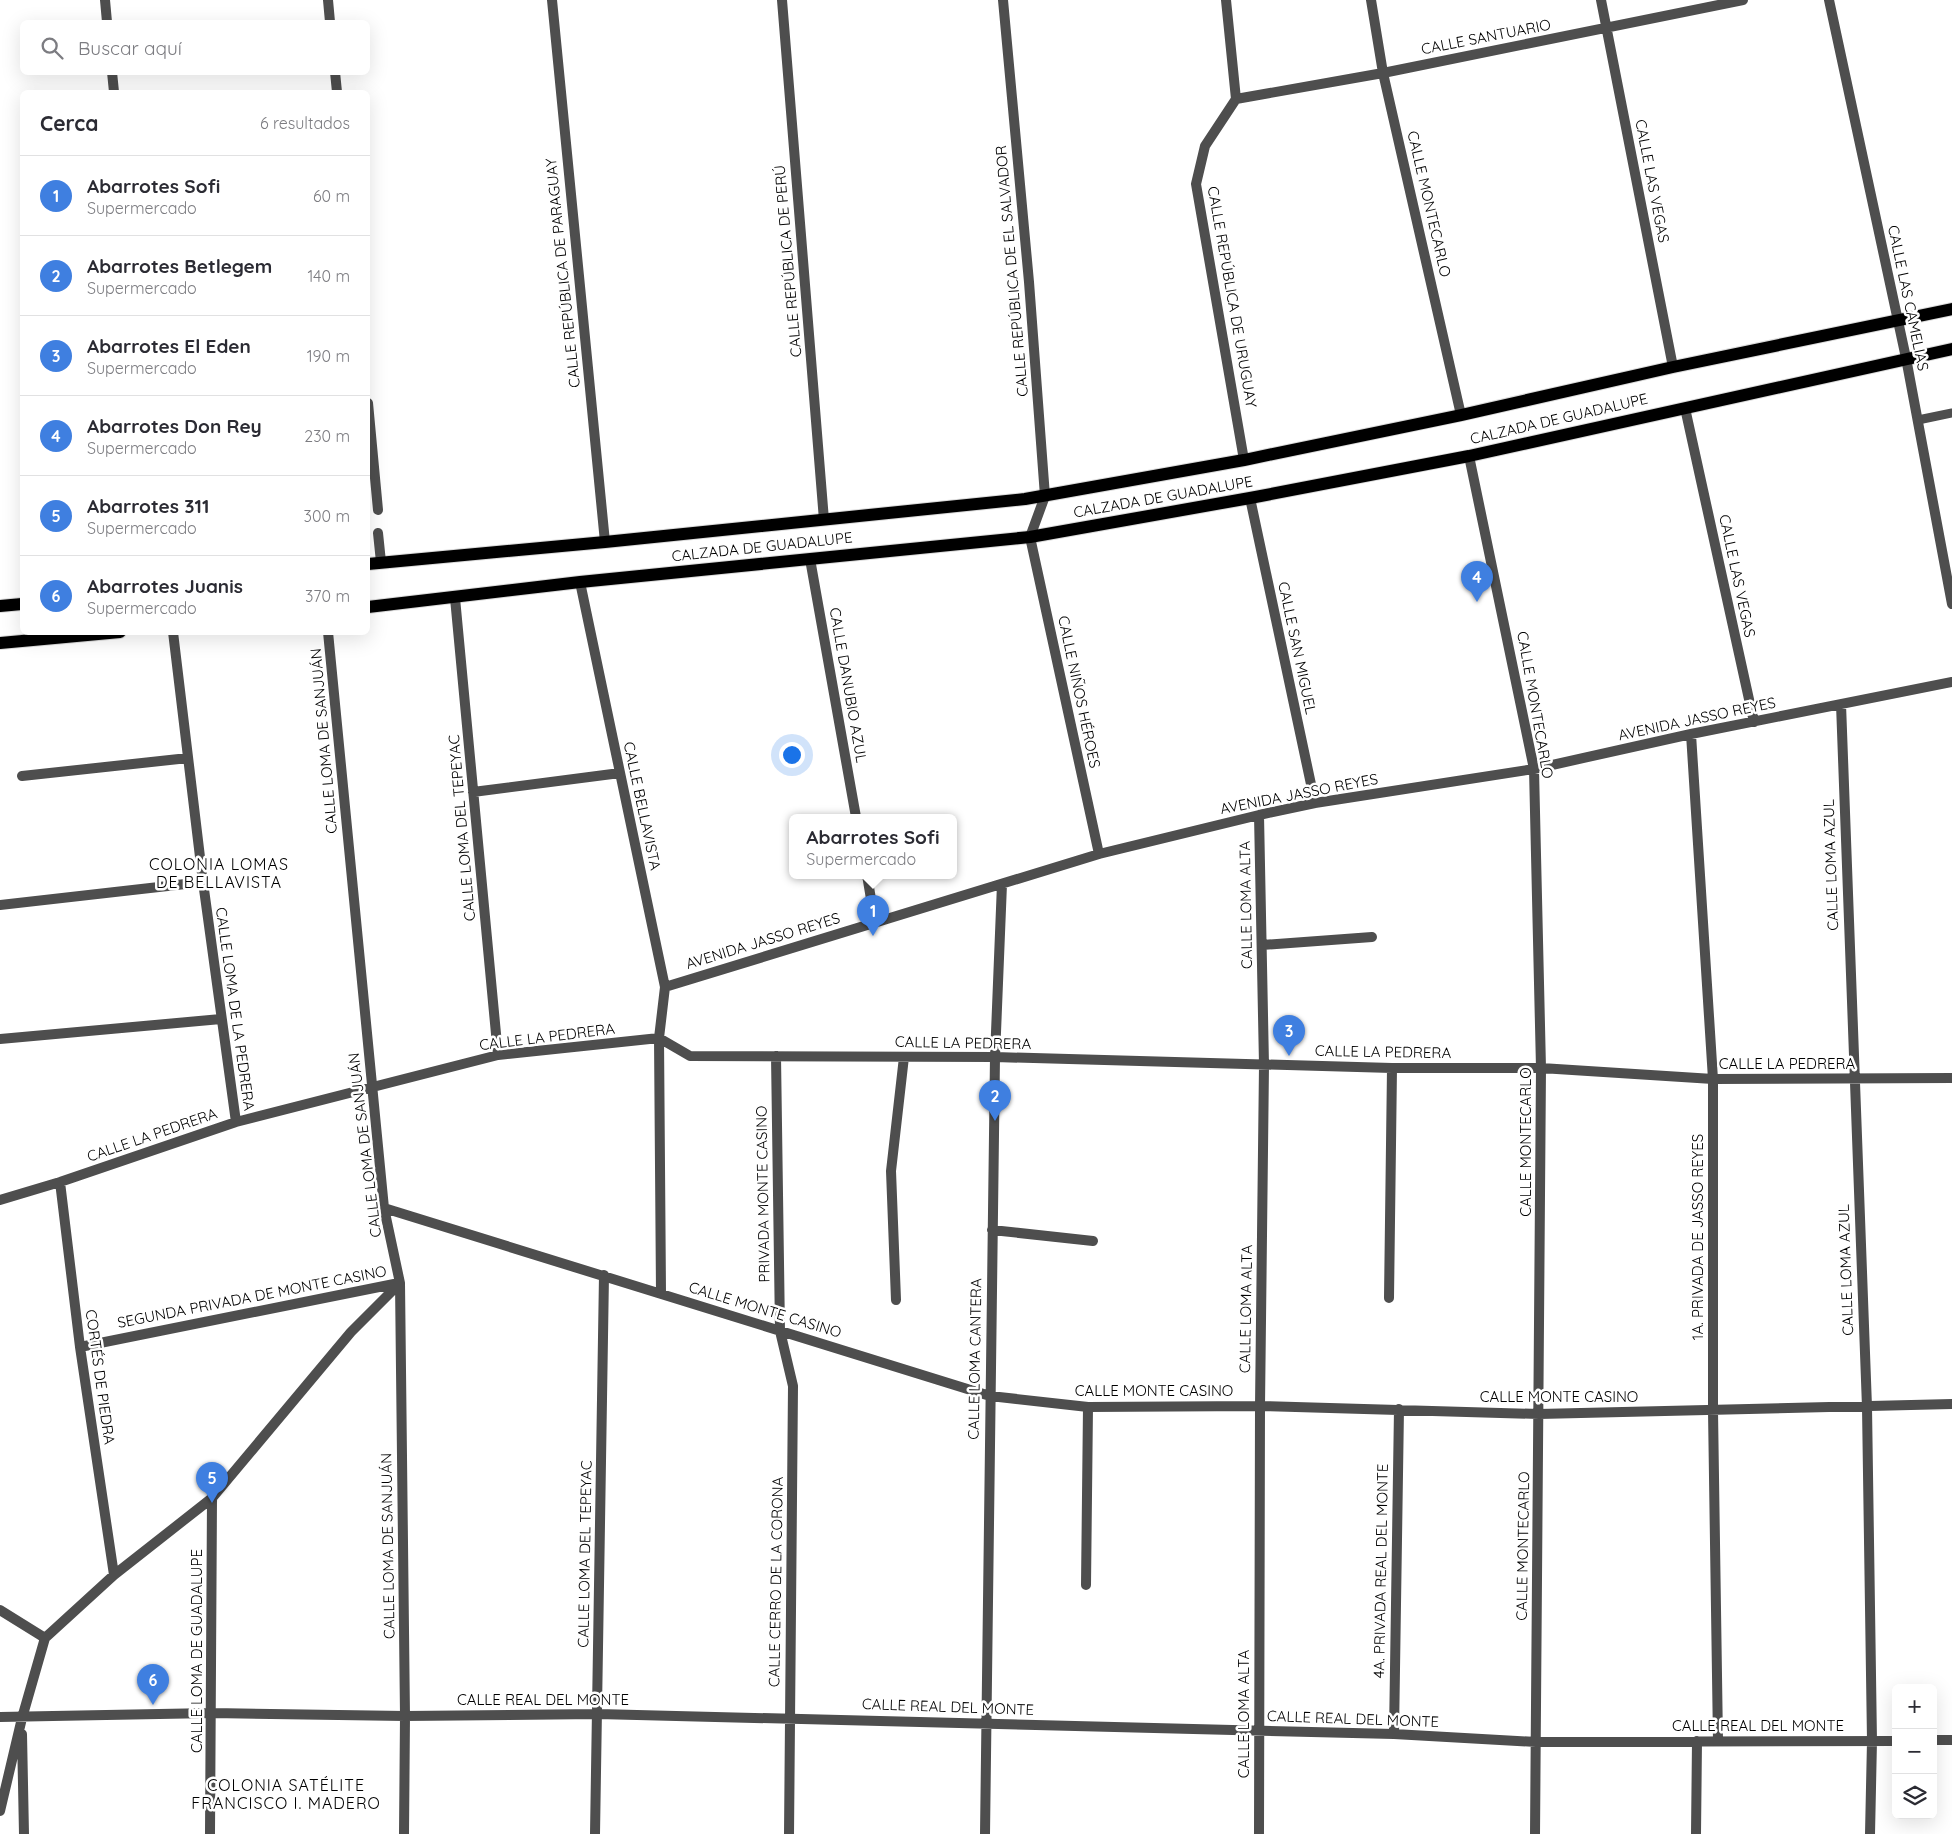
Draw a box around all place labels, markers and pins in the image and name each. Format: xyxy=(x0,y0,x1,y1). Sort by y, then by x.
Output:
pin: 4 xyxy=(1461,561,1493,602)
pin: 1 xyxy=(857,895,889,936)
pin: 3 xyxy=(1273,1015,1305,1056)
pin: 2 xyxy=(979,1080,1011,1121)
pin: 5 xyxy=(196,1462,228,1503)
pin: 6 xyxy=(137,1664,169,1705)

